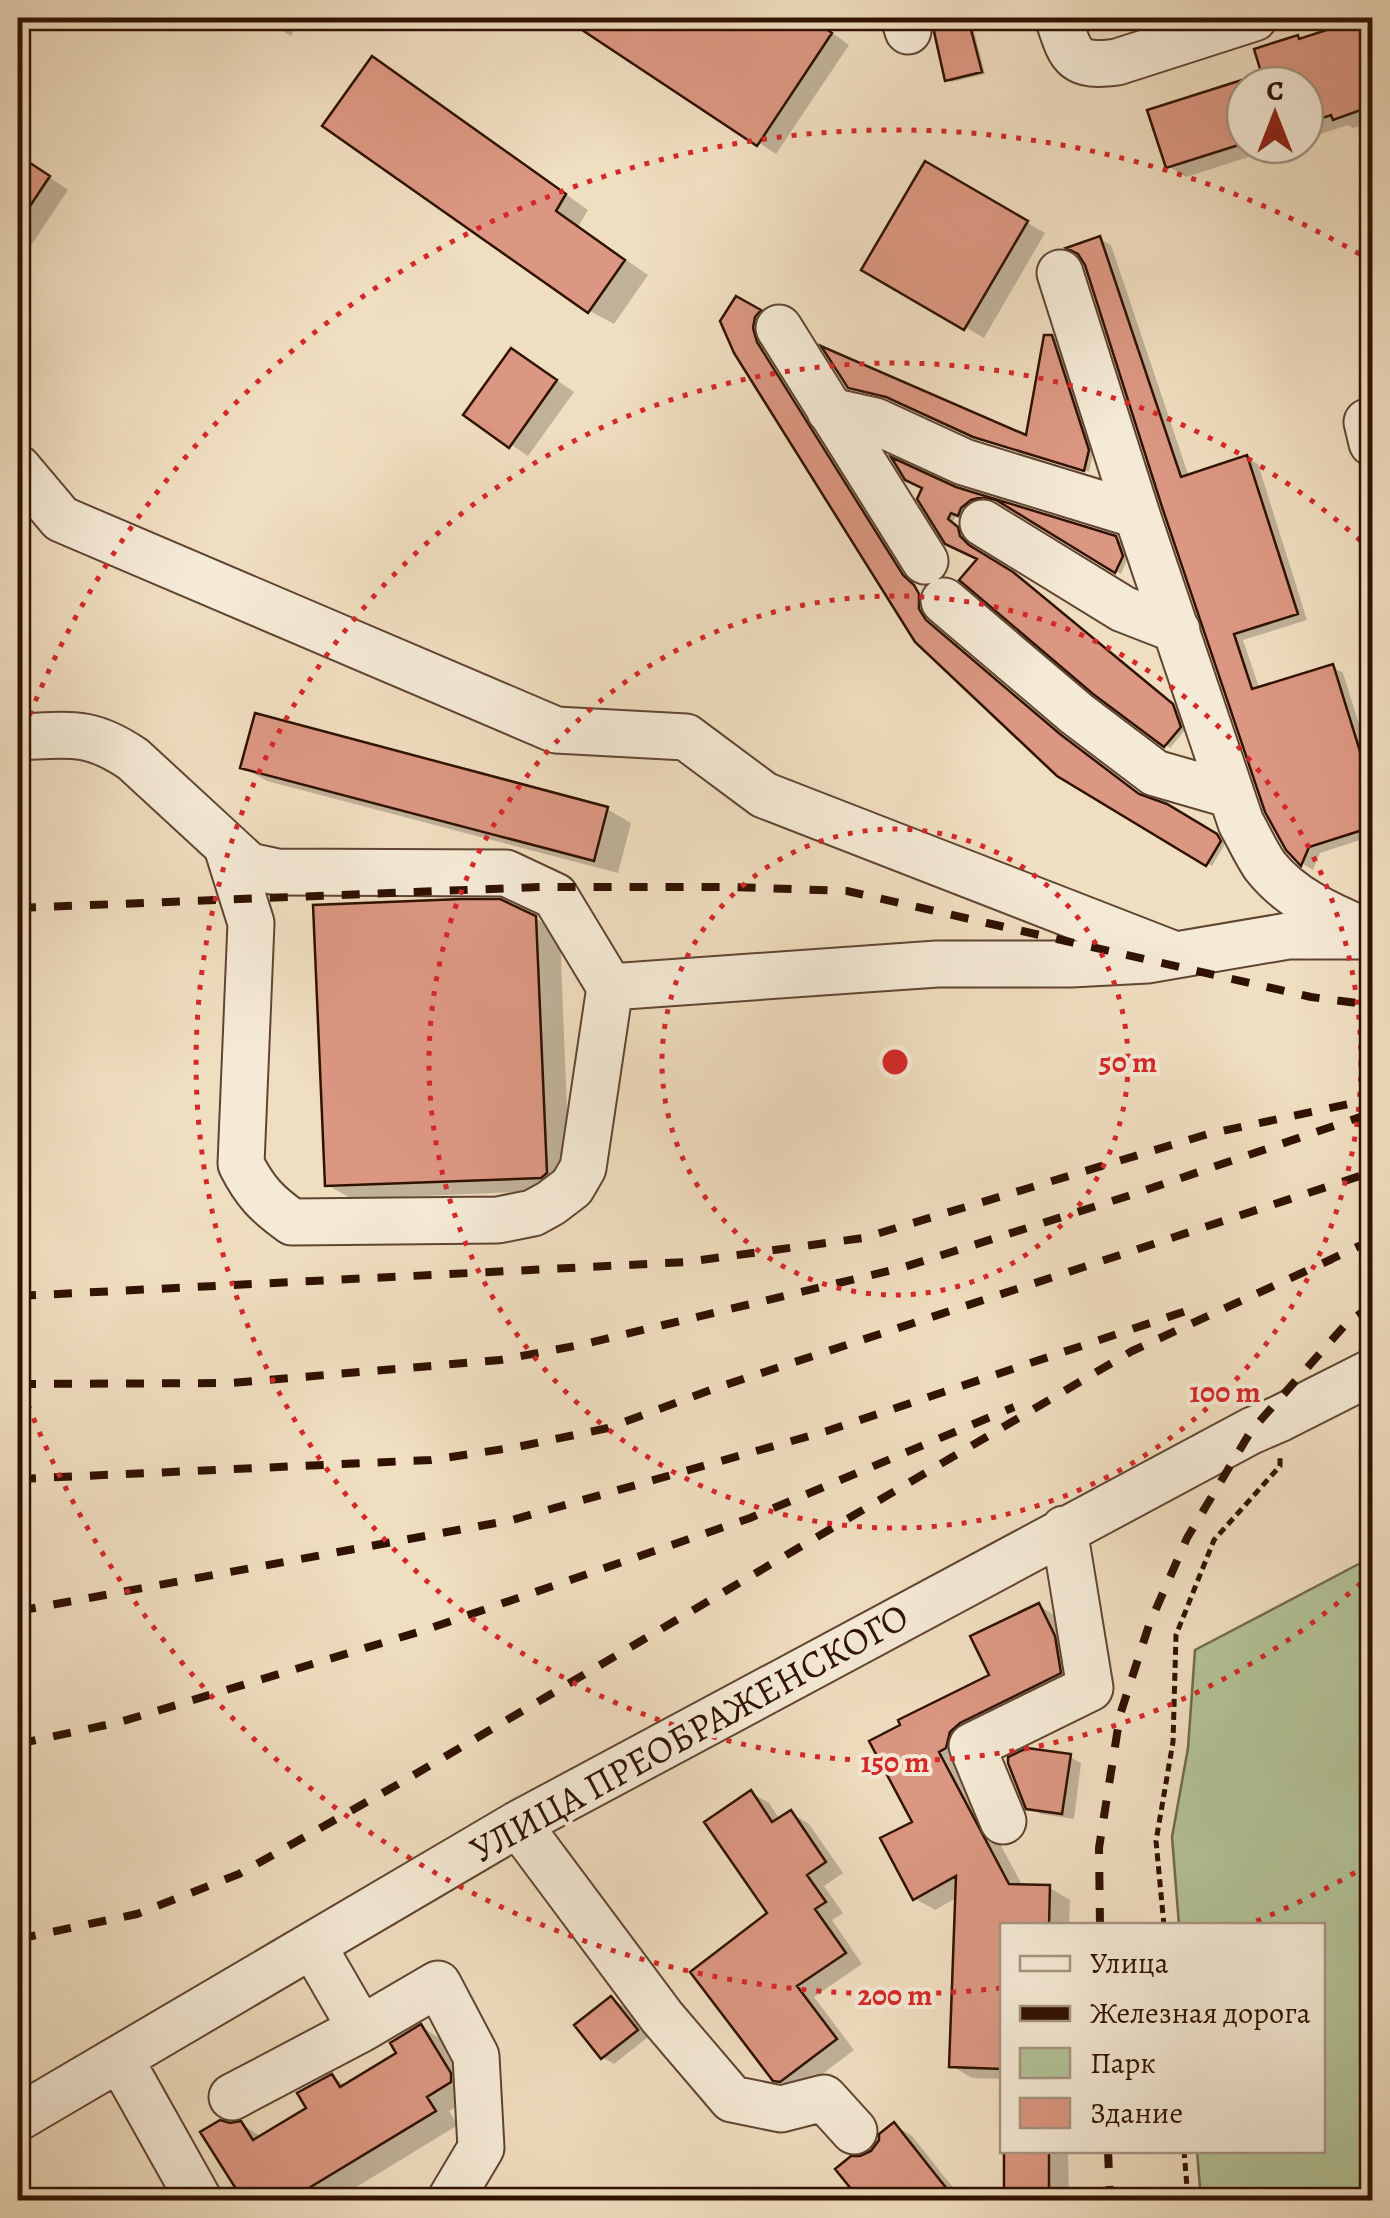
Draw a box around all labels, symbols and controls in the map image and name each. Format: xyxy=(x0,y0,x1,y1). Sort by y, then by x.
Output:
north arrow xyxy=(1225,65,1325,165)
text: С xyxy=(1266,72,1284,110)
text: 50 m xyxy=(1099,1042,1157,1082)
centre of rings xyxy=(877,1044,913,1080)
text: 100 m xyxy=(1189,1372,1261,1412)
street label: УЛИЦА ПРЕОБРАЖЕНСКОГО xyxy=(460,1591,918,1875)
text: 150 m xyxy=(861,1742,930,1782)
legend xyxy=(1000,1923,1325,2153)
text: Улица xyxy=(1090,1943,1169,1983)
text: 200 m xyxy=(857,1975,933,2015)
text: Железная дорога xyxy=(1090,1993,1311,2033)
text: Парк xyxy=(1090,2043,1156,2083)
text: Здание xyxy=(1090,2093,1183,2133)

